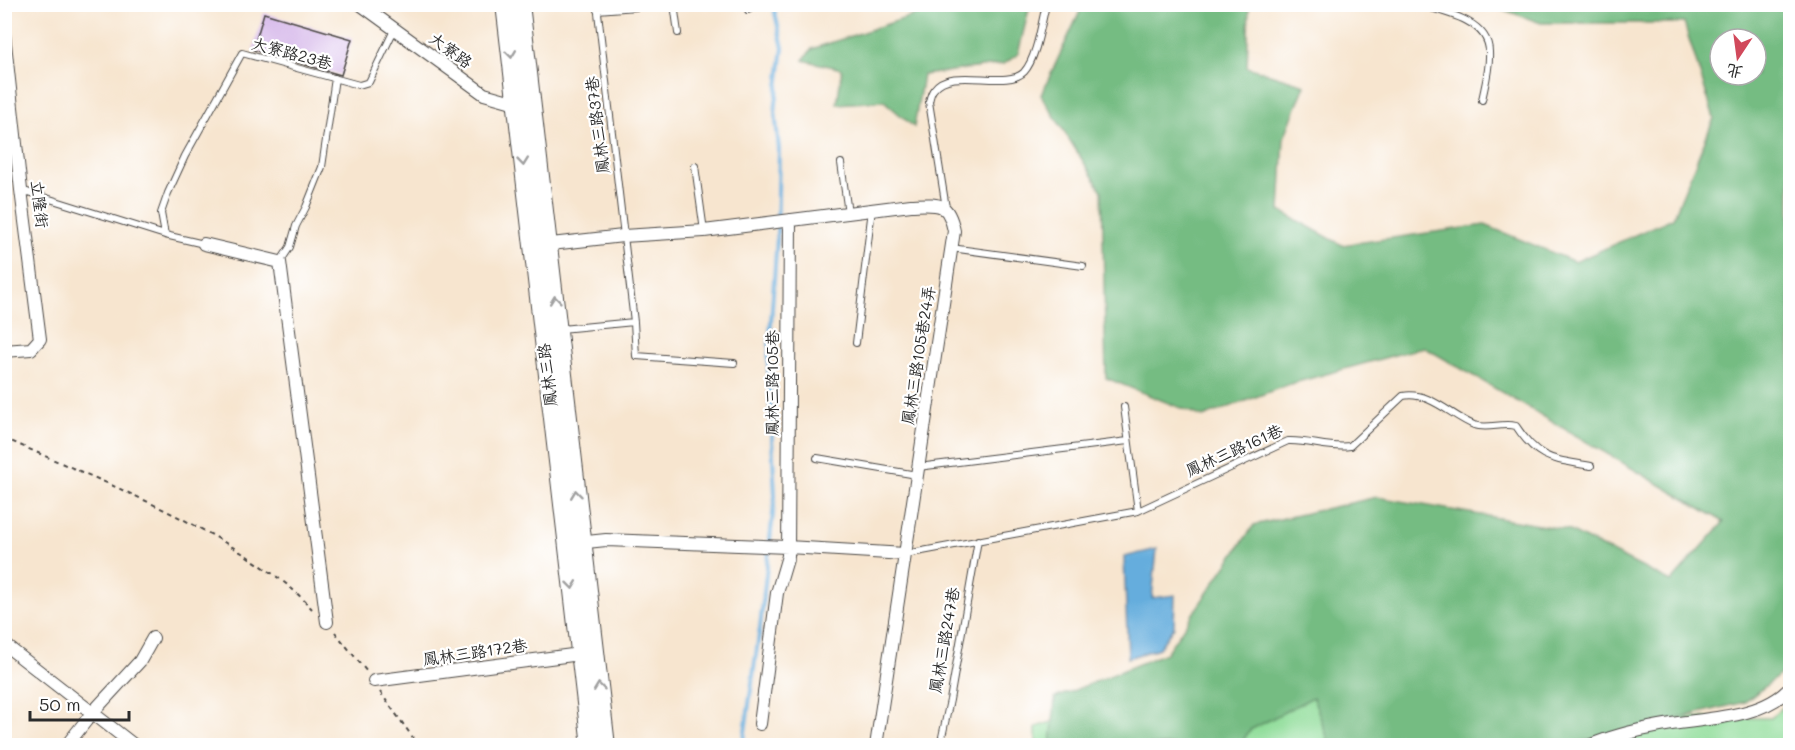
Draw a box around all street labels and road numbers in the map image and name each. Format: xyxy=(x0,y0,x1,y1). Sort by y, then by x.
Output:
street label: 大寮路 xyxy=(426,27,477,72)
street label: 大寮路23巷 xyxy=(250,32,335,73)
street label: 鳳林三路37巷 xyxy=(580,75,613,175)
street label: 立隆街 xyxy=(27,179,54,229)
street label: 鳳林三路105巷24弄 xyxy=(896,284,939,426)
street label: 鳳林三路105巷 xyxy=(761,330,782,436)
street label: 鳳林三路 xyxy=(532,342,561,408)
street label: 鳳林三路161巷 xyxy=(1182,419,1286,480)
street label: 鳳林三路247巷 xyxy=(924,585,963,695)
street label: 鳳林三路172巷 xyxy=(421,634,528,669)

